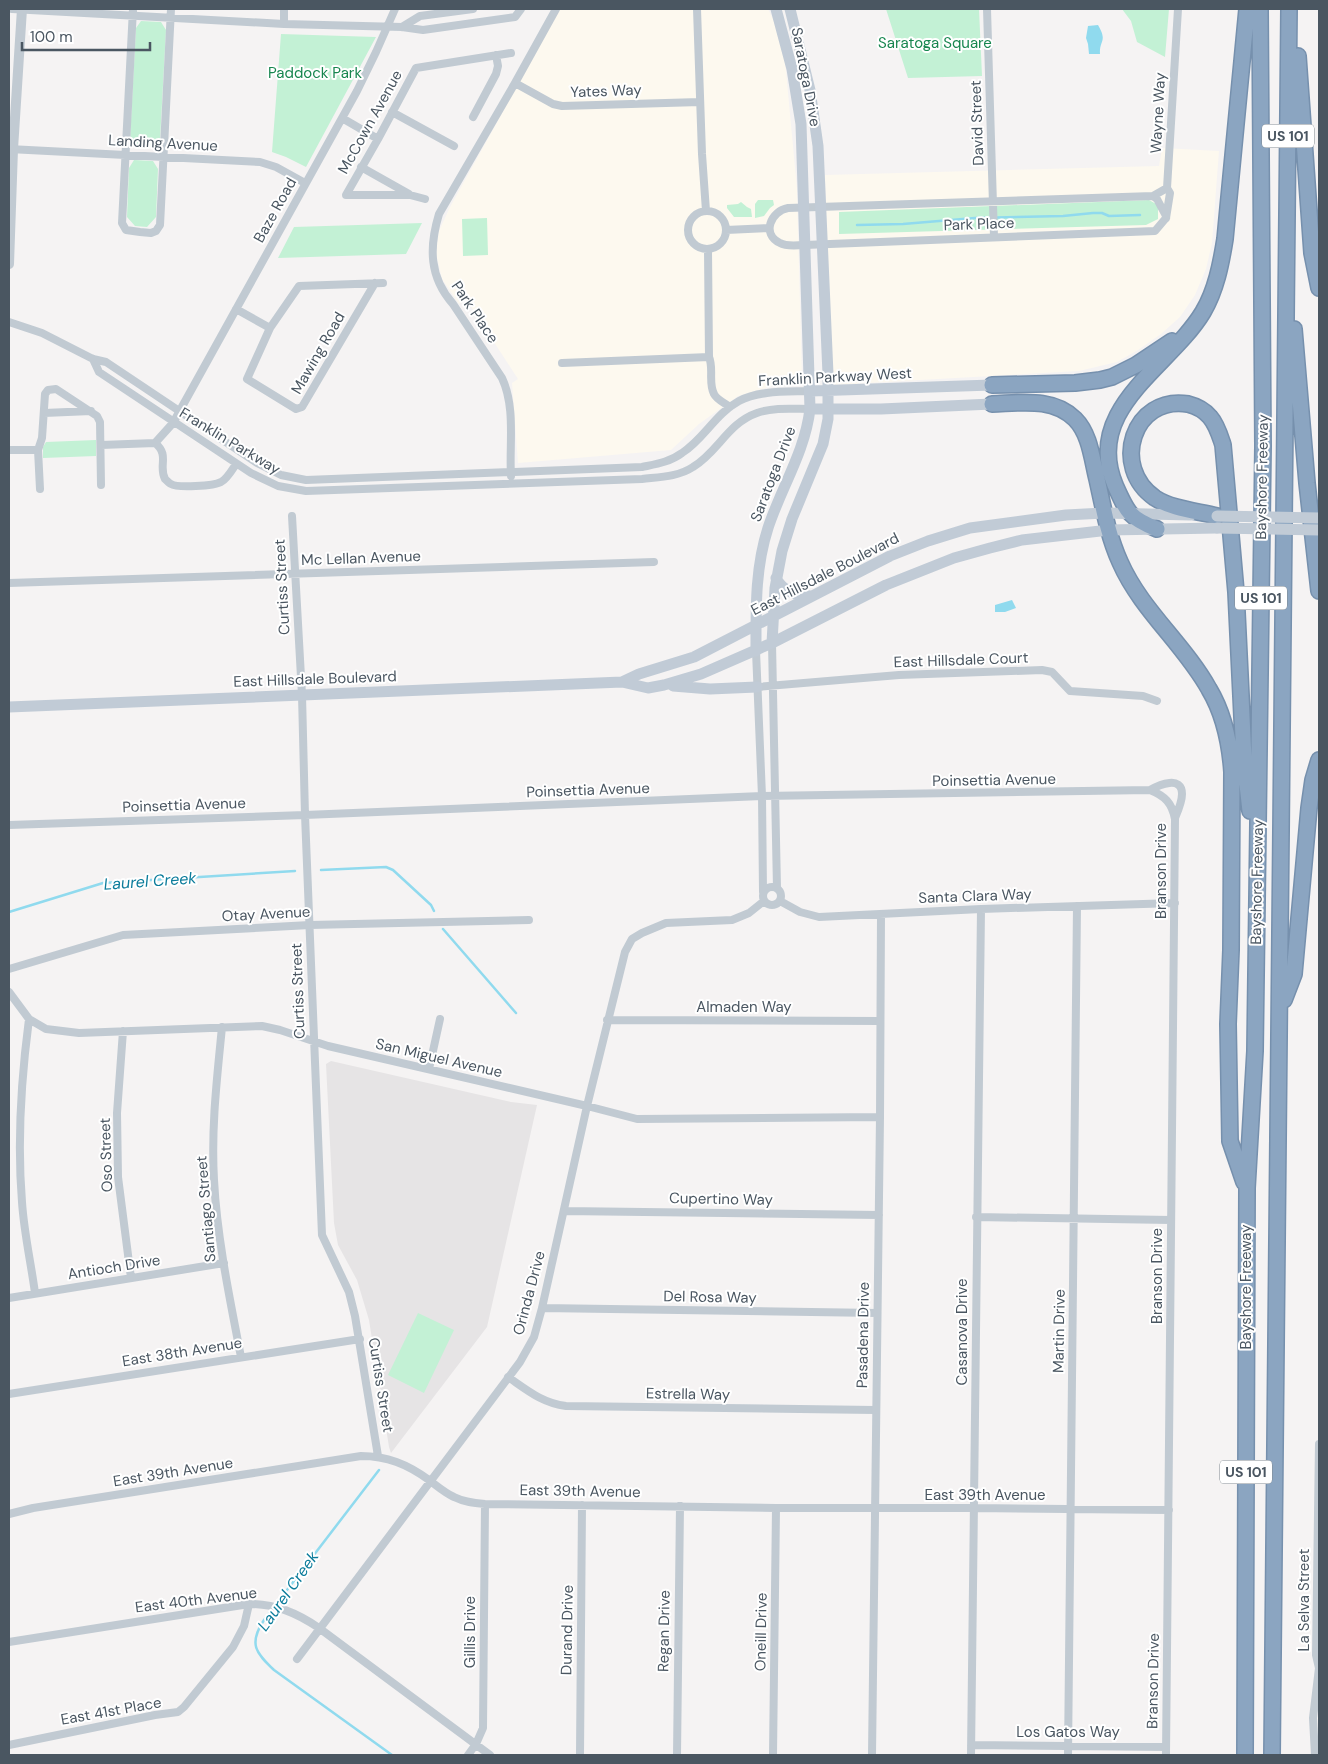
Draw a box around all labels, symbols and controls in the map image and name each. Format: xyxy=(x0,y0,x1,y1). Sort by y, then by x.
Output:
scale bar xyxy=(22,20,150,52)
street label: Saratoga Drive xyxy=(787,26,825,128)
text: 100 m xyxy=(30,27,73,47)
park label: Saratoga Square xyxy=(878,33,992,53)
park label: Paddock Park xyxy=(268,63,362,83)
street label: McCown Avenue xyxy=(333,67,407,177)
street label: Wayne Way xyxy=(1146,71,1170,154)
street label: Yates Way xyxy=(570,80,643,102)
street label: David Street xyxy=(966,80,988,166)
road number: US 101 xyxy=(1262,124,1314,148)
street label: Landing Avenue xyxy=(108,130,218,156)
street label: Baze Road xyxy=(249,174,301,246)
street label: Park Place xyxy=(943,213,1015,235)
street label: Park Place xyxy=(447,277,503,347)
street label: Mawing Road xyxy=(286,308,350,398)
street label: Franklin Parkway West xyxy=(758,363,912,391)
street label: Franklin Parkway xyxy=(176,403,285,479)
street label: Bayshore Freeway xyxy=(1251,414,1273,540)
street label: Saratoga Drive xyxy=(746,423,800,525)
street label: East Hillsdale Boulevard xyxy=(748,528,902,620)
street label: Curtiss Street xyxy=(269,538,294,635)
street label: Mc Lellan Avenue xyxy=(301,546,421,570)
road number: US 101 xyxy=(1235,586,1287,610)
street label: East Hillsdale Court xyxy=(893,648,1029,672)
street label: East Hillsdale Boulevard xyxy=(233,666,397,692)
street label: Poinsettia Avenue xyxy=(932,769,1056,791)
street label: Poinsettia Avenue xyxy=(526,778,650,802)
street label: Poinsettia Avenue xyxy=(122,793,246,817)
street label: Bayshore Freeway xyxy=(1246,819,1268,945)
street label: Branson Drive xyxy=(1151,823,1171,919)
water label: Laurel Creek xyxy=(103,867,198,895)
street label: Santa Clara Way xyxy=(918,884,1033,908)
street label: Otay Avenue xyxy=(221,902,311,926)
street label: Curtiss Street xyxy=(286,943,310,1039)
street label: Almaden Way xyxy=(696,997,792,1017)
street label: San Miguel Avenue xyxy=(374,1034,504,1082)
street label: Oso Street xyxy=(95,1117,117,1193)
street label: Santiago Street xyxy=(191,1155,221,1263)
street label: Cupertino Way xyxy=(669,1188,774,1210)
street label: Bayshore Freeway xyxy=(1236,1224,1256,1350)
street label: Branson Drive xyxy=(1147,1228,1167,1324)
street label: Orinda Drive xyxy=(508,1249,550,1337)
street label: Antioch Drive xyxy=(66,1250,162,1284)
street label: Casanova Drive xyxy=(952,1279,972,1385)
street label: Pasadena Drive xyxy=(852,1282,874,1388)
street label: Del Rosa Way xyxy=(663,1286,757,1308)
street label: Martin Drive xyxy=(1048,1289,1070,1373)
street label: East 38th Avenue xyxy=(121,1333,243,1371)
street label: Curtiss Street xyxy=(364,1336,398,1434)
street label: Estrella Way xyxy=(646,1383,731,1405)
street label: East 39th Avenue xyxy=(112,1453,234,1491)
road number: US 101 xyxy=(1220,1460,1272,1484)
street label: East 39th Avenue xyxy=(519,1480,641,1502)
street label: East 39th Avenue xyxy=(924,1485,1046,1505)
water label: Laurel Creek xyxy=(253,1546,324,1635)
street label: La Selva Street xyxy=(1294,1548,1314,1651)
street label: East 40th Avenue xyxy=(134,1583,258,1617)
street label: Durand Drive xyxy=(556,1585,578,1675)
street label: Regan Drive xyxy=(653,1590,675,1672)
street label: Oneill Drive xyxy=(750,1593,772,1671)
street label: Gillis Drive xyxy=(460,1596,480,1668)
street label: Branson Drive xyxy=(1142,1633,1164,1729)
street label: East 41st Place xyxy=(59,1692,163,1730)
street label: Los Gatos Way xyxy=(1016,1722,1120,1742)

